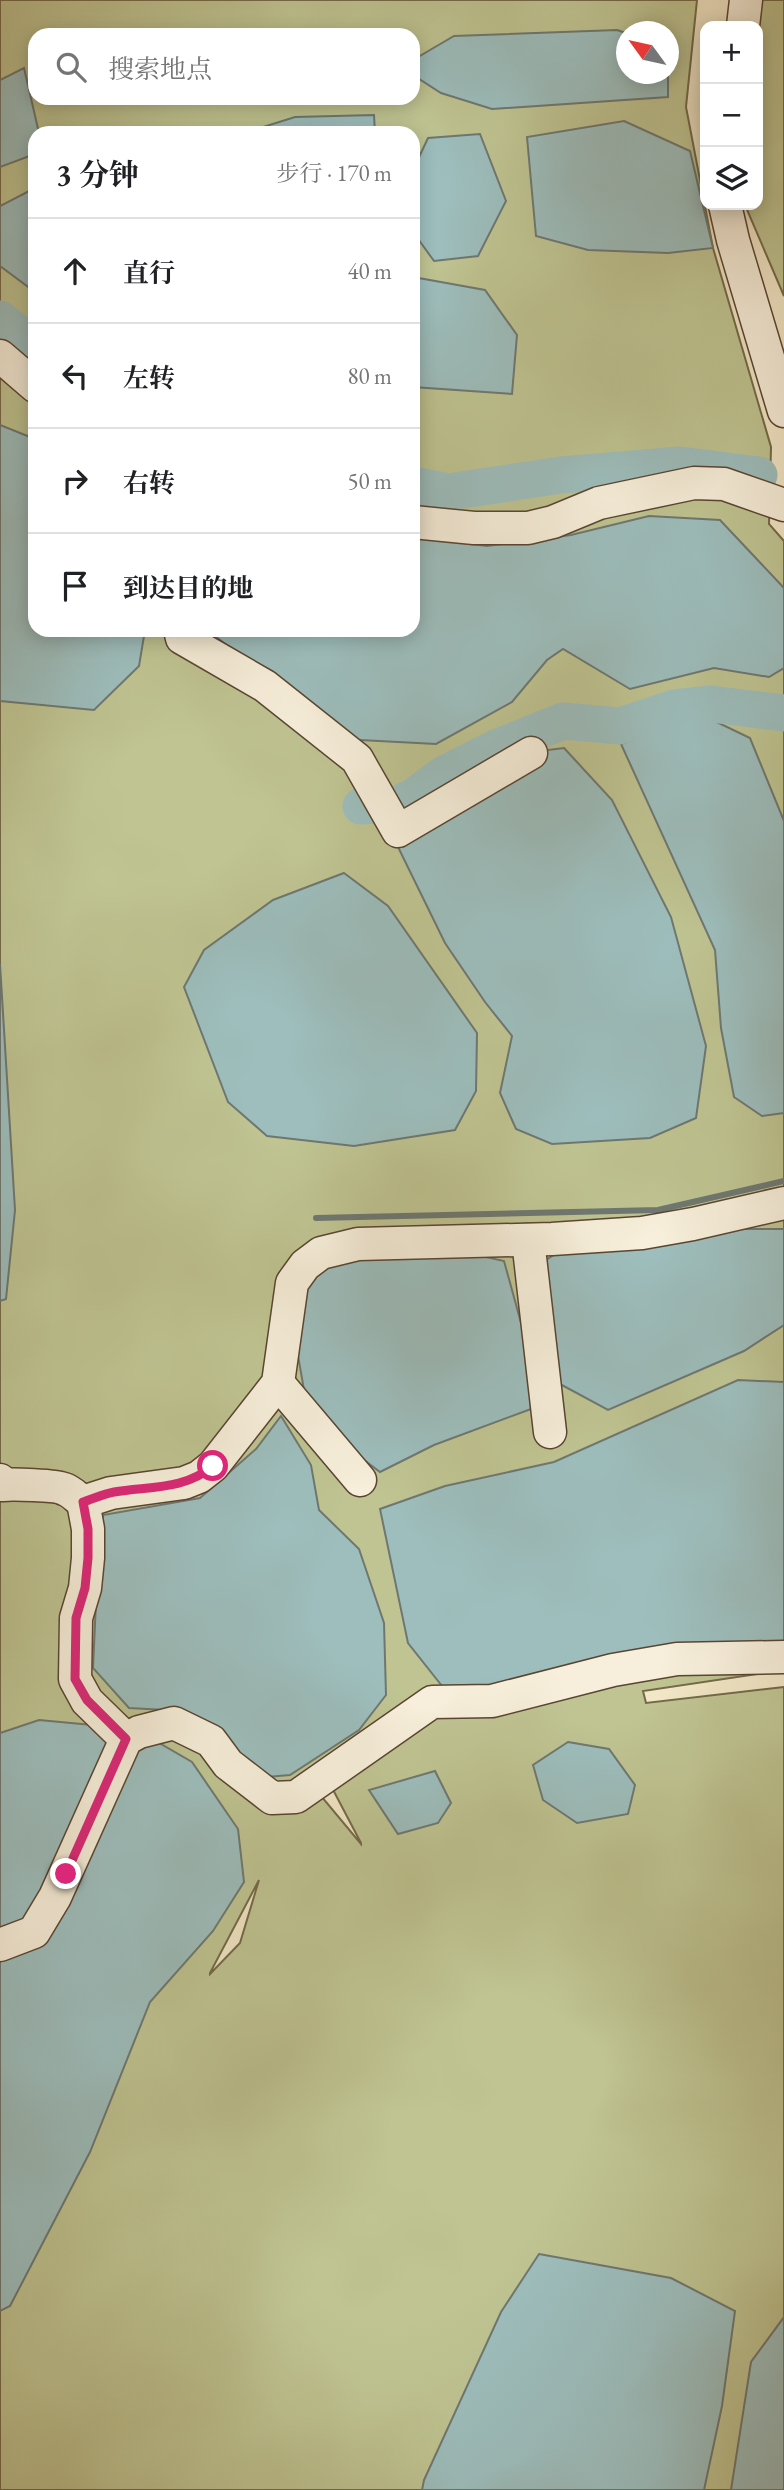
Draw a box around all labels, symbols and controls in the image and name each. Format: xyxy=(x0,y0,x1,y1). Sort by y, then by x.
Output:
north arrow xyxy=(616,21,679,84)
map controls xyxy=(700,21,763,210)
button: + xyxy=(700,21,763,84)
search box xyxy=(28,28,420,105)
icon: search xyxy=(52,48,90,86)
text: 搜索地点 xyxy=(108,52,212,86)
button: − xyxy=(700,84,763,147)
button: layers xyxy=(700,147,763,210)
text: 3 分钟 xyxy=(56,155,139,194)
text: 步行 · 170 m xyxy=(277,158,392,188)
icon: ahead xyxy=(56,252,94,290)
text: 直行 xyxy=(123,256,175,290)
text: 40 m xyxy=(347,256,392,286)
icon: left xyxy=(56,357,94,395)
text: 左转 xyxy=(123,361,175,395)
text: 80 m xyxy=(347,361,392,391)
icon: right xyxy=(56,462,94,500)
text: 右转 xyxy=(123,466,175,500)
text: 50 m xyxy=(347,466,392,496)
icon: arrive xyxy=(56,567,94,605)
text: 到达目的地 xyxy=(123,571,253,605)
route start xyxy=(197,1450,228,1481)
route end xyxy=(50,1858,81,1889)

